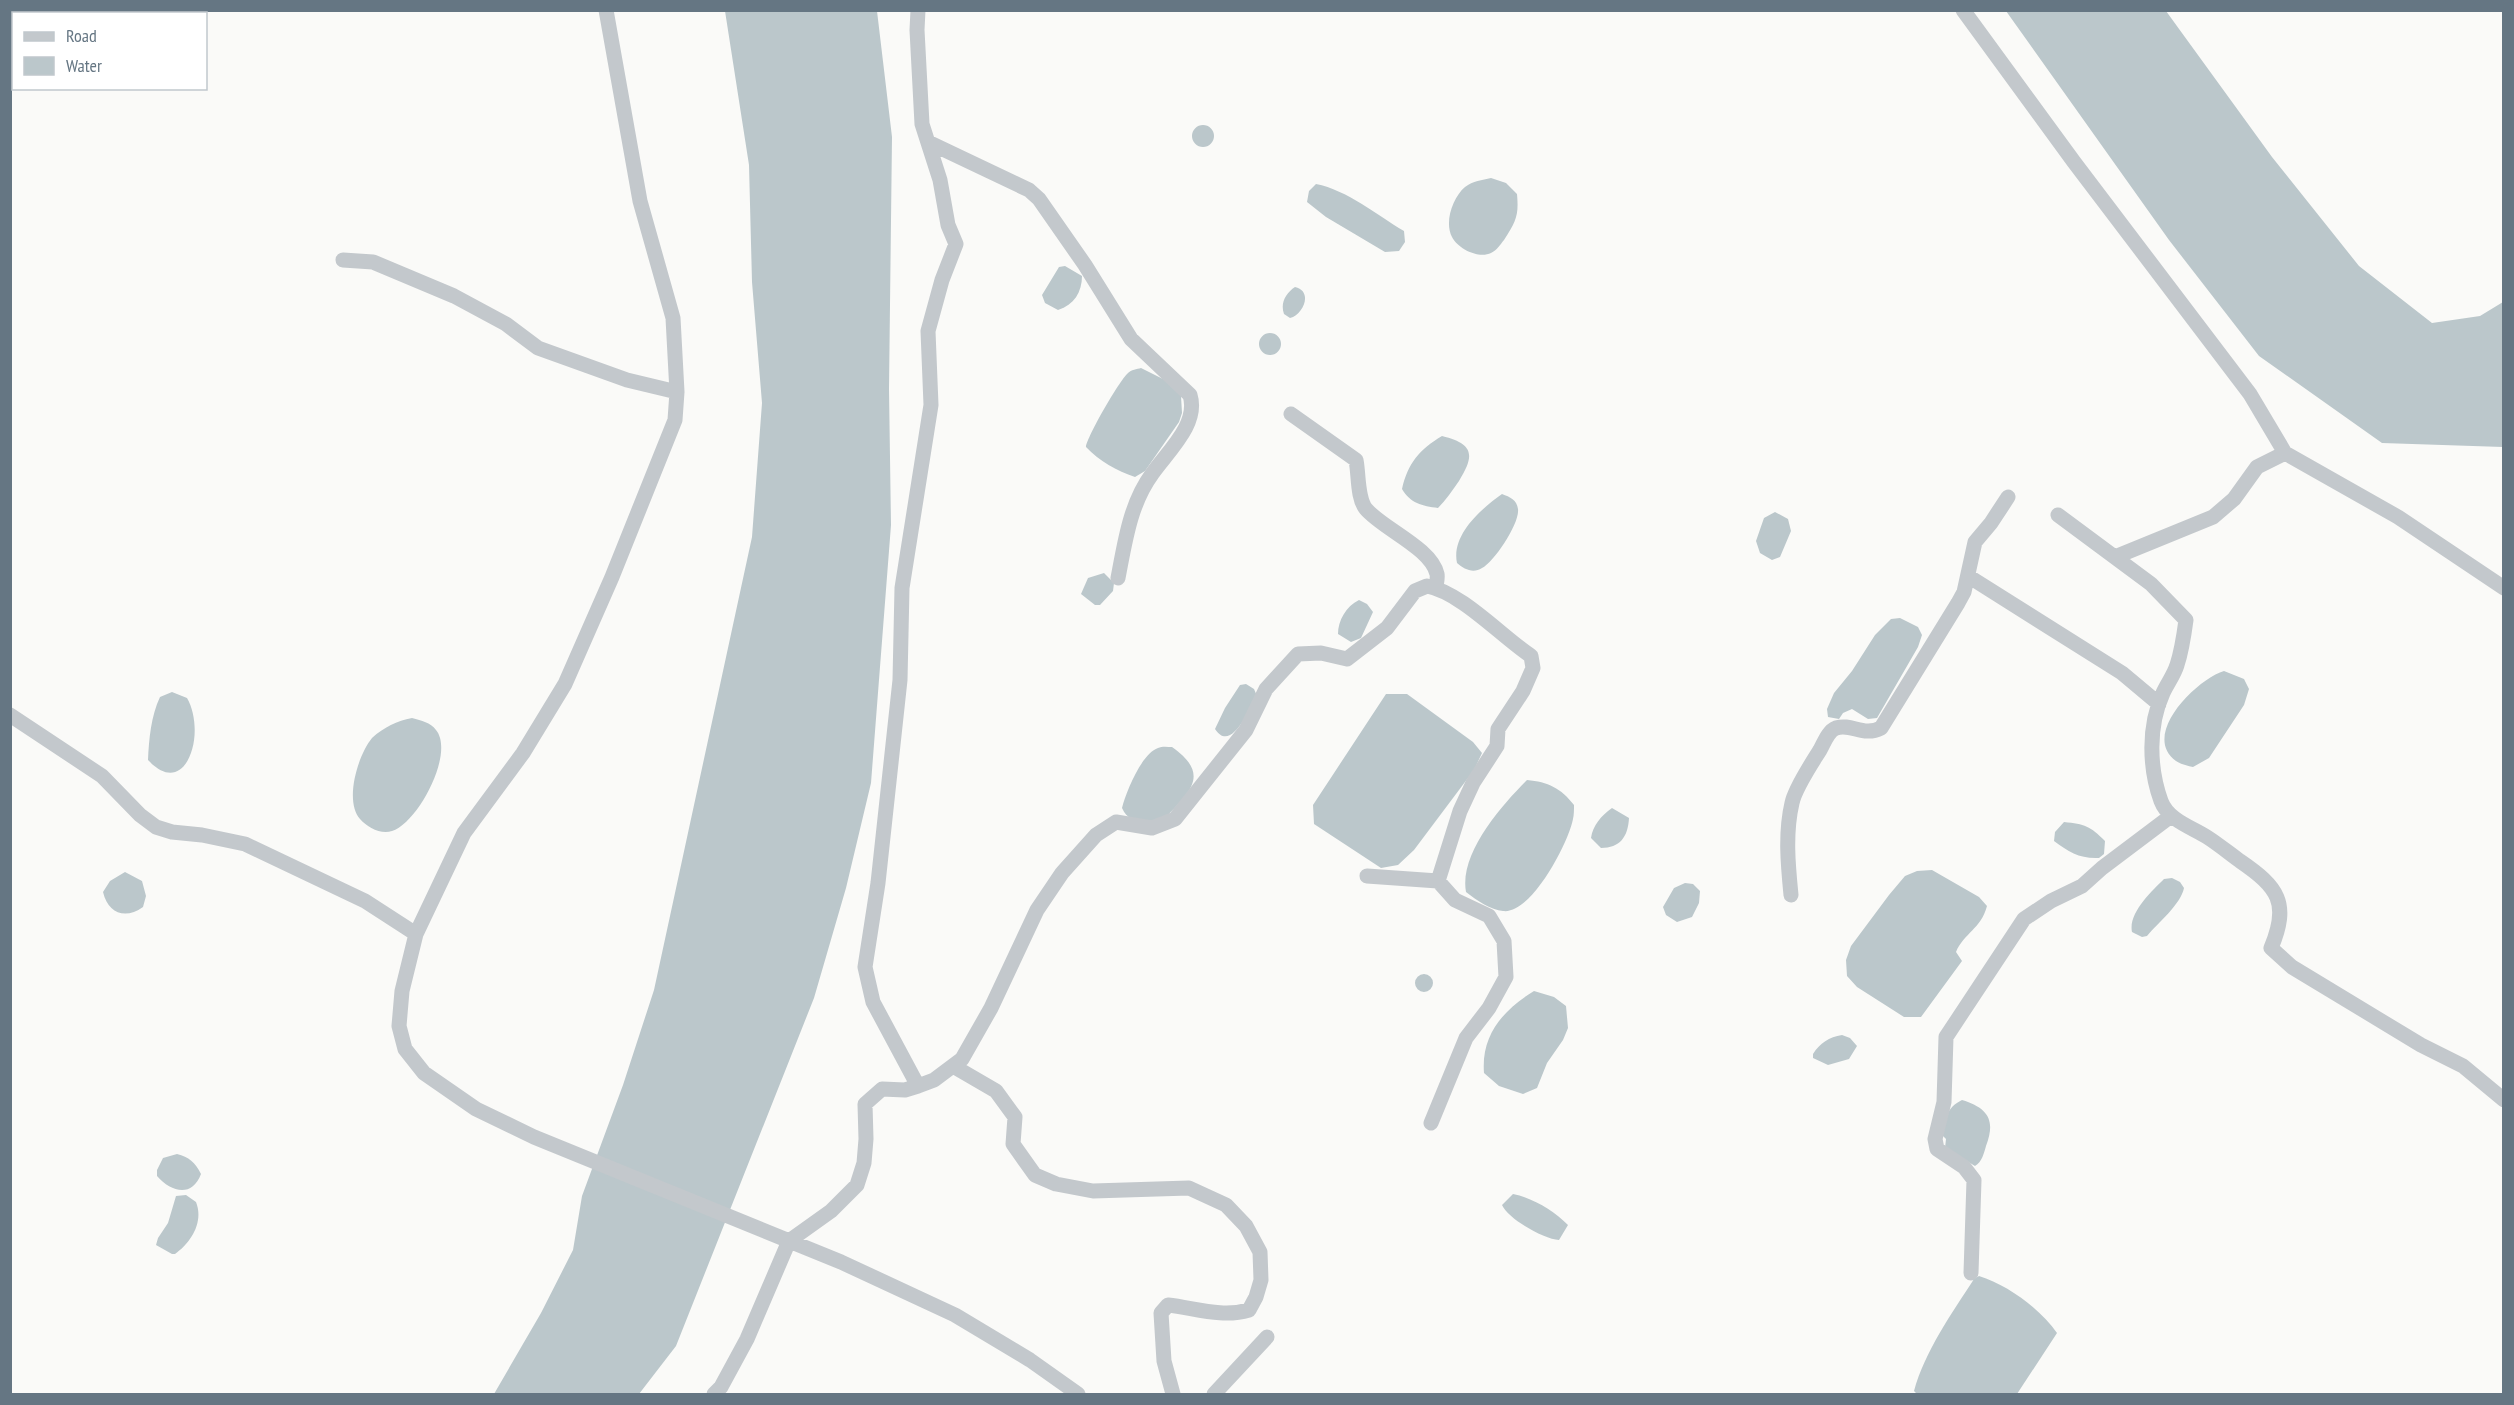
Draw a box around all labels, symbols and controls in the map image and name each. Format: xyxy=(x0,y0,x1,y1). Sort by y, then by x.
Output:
legend xyxy=(12,12,207,90)
text: Road xyxy=(66,24,97,47)
text: Water xyxy=(66,54,102,77)

